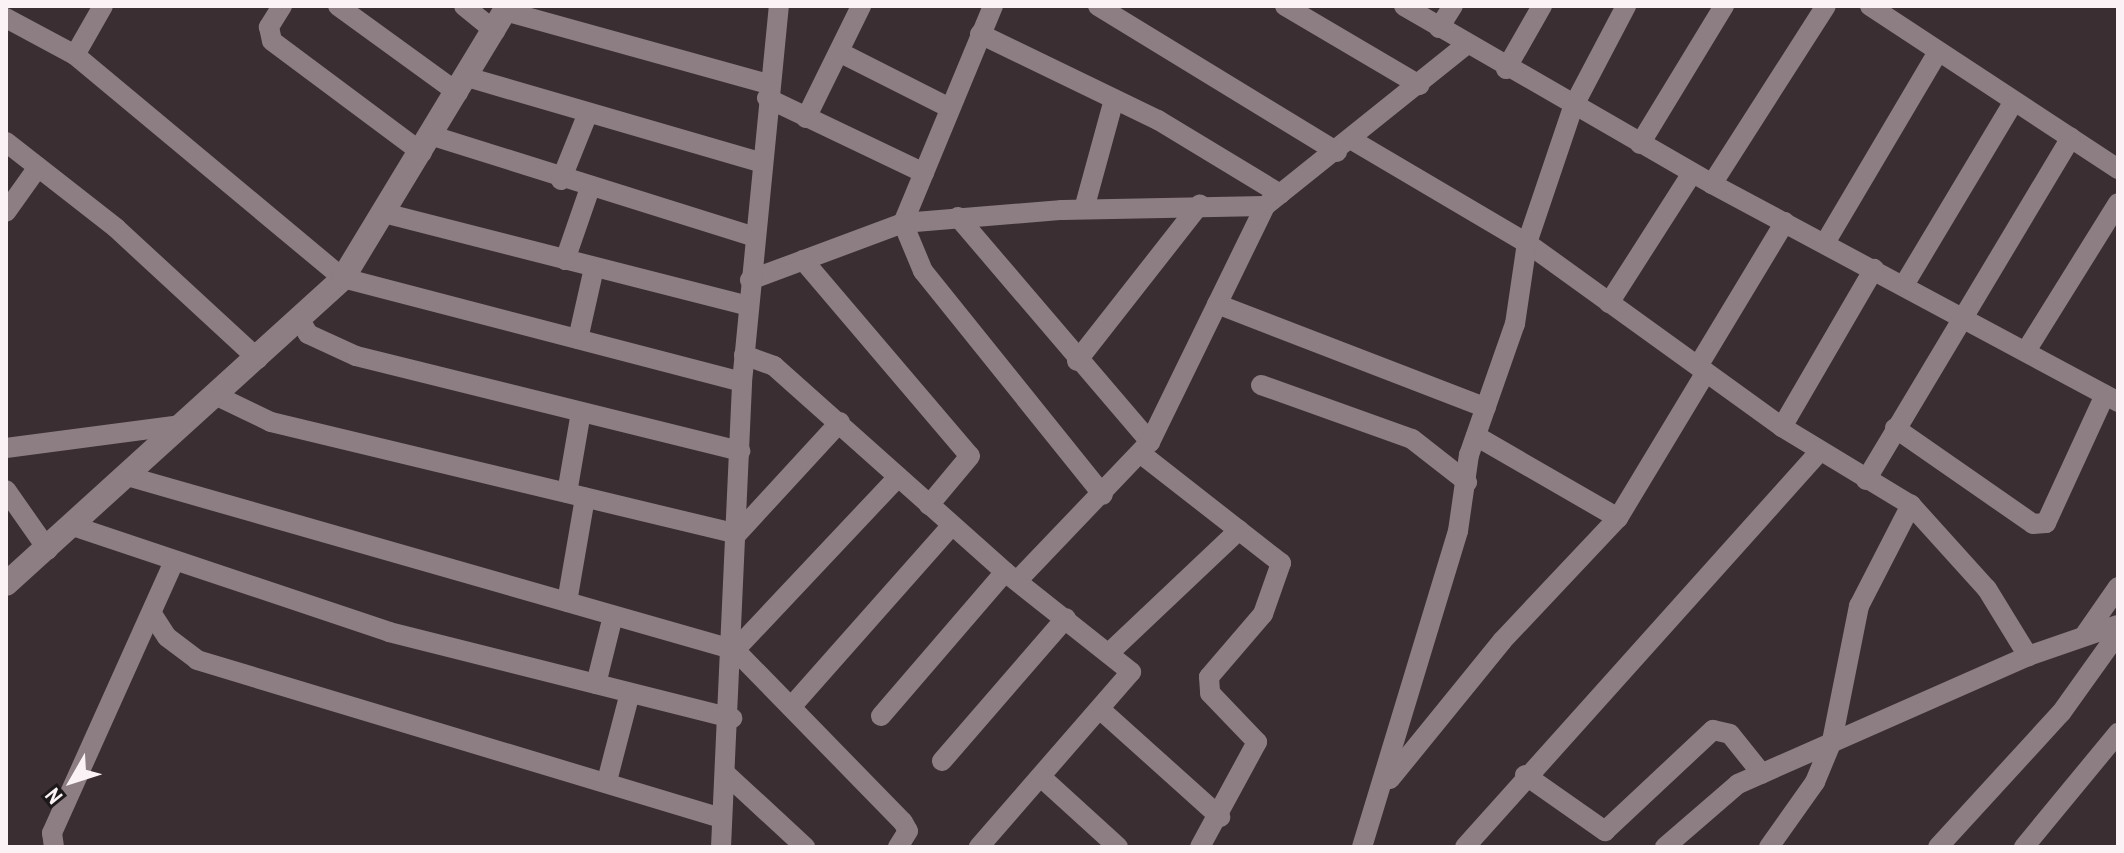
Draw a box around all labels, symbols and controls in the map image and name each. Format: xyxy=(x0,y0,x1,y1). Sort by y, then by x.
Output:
north arrow xyxy=(32,741,112,821)
text: N xyxy=(38,782,69,811)

